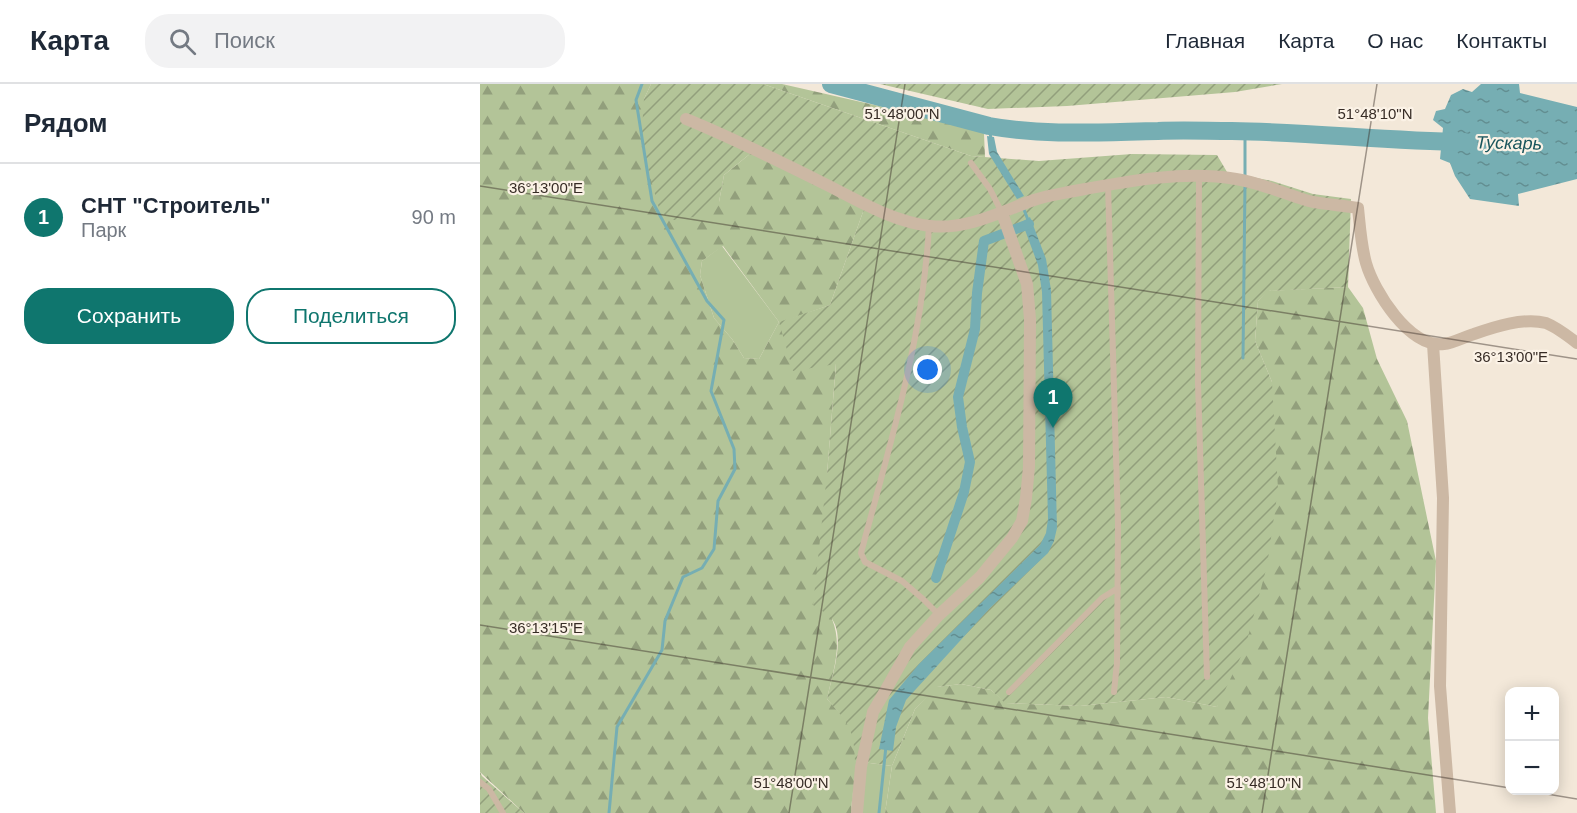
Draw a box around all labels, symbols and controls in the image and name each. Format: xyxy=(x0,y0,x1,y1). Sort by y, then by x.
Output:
search box xyxy=(145,14,565,68)
text: Карта xyxy=(30,25,109,56)
icon: search xyxy=(166,25,199,58)
text: Поиск xyxy=(214,28,275,53)
text: Главная xyxy=(1165,29,1245,52)
text: Карта xyxy=(1278,29,1334,52)
text: О нас xyxy=(1367,29,1423,52)
text: Контакты xyxy=(1456,29,1547,52)
text: 51°48'00"N xyxy=(864,105,940,122)
text: 51°48'10"N xyxy=(1337,105,1413,122)
text: Рядом xyxy=(24,108,107,138)
water label: Тускарь xyxy=(1476,132,1542,154)
text: 36°13'00"E xyxy=(509,179,583,196)
text: СНТ "Строитель" xyxy=(81,193,271,218)
text: 1 xyxy=(38,206,49,228)
text: 90 m xyxy=(412,206,456,228)
text: Парк xyxy=(81,219,126,241)
button: Сохранить xyxy=(24,288,234,344)
button: Поделиться xyxy=(246,288,456,344)
text: 36°13'00"E xyxy=(1474,348,1548,365)
your location xyxy=(913,355,942,384)
pin: 1 xyxy=(1034,378,1072,428)
text: 36°13'15"E xyxy=(509,619,583,636)
map controls xyxy=(1505,687,1559,795)
button: + xyxy=(1505,687,1559,741)
button: − xyxy=(1505,741,1559,795)
text: 51°48'00"N xyxy=(753,774,829,791)
text: 51°48'10"N xyxy=(1226,774,1302,791)

